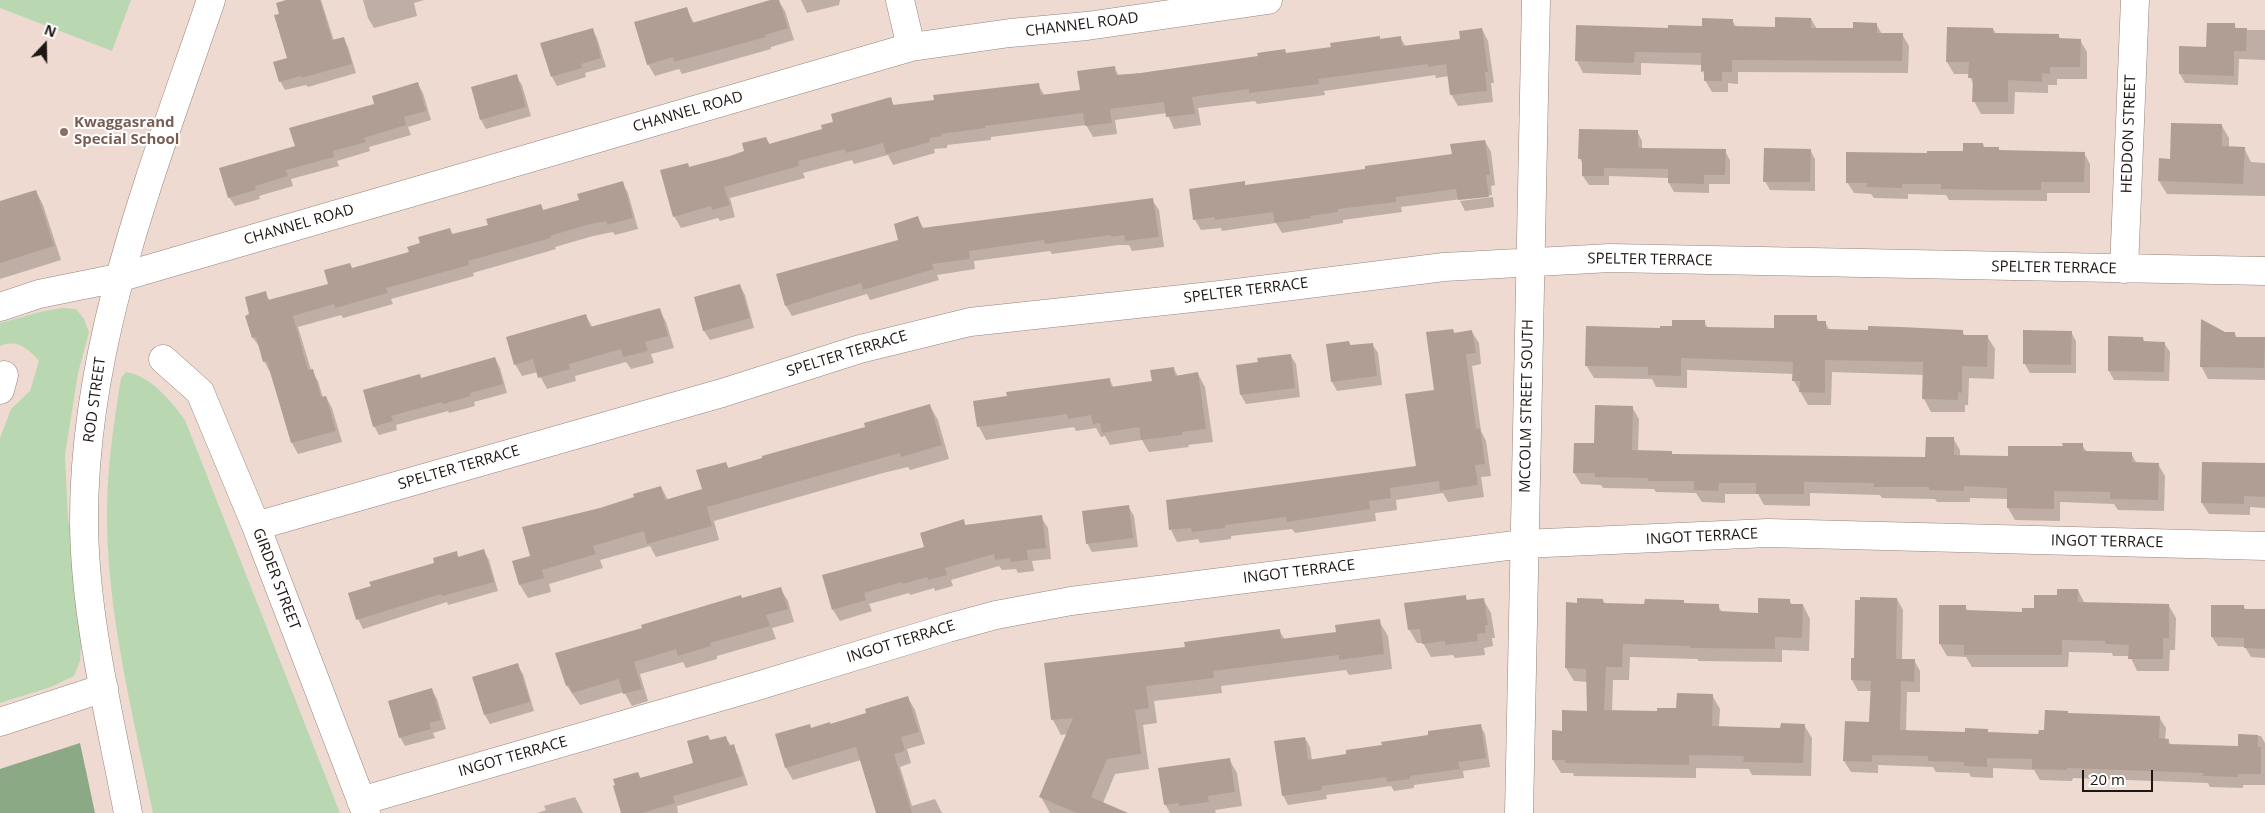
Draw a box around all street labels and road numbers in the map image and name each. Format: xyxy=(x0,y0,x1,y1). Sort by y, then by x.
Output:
street label: CHANNEL ROAD xyxy=(1024,9,1140,41)
street label: HEDDON STREET xyxy=(2118,74,2140,194)
street label: CHANNEL ROAD xyxy=(631,88,745,136)
street label: CHANNEL ROAD xyxy=(242,201,356,249)
street label: SPELTER TERRACE xyxy=(1587,250,1713,270)
street label: SPELTER TERRACE xyxy=(1991,258,2117,278)
street label: SPELTER TERRACE xyxy=(1183,274,1309,308)
street label: MCCOLM STREET SOUTH xyxy=(1516,319,1538,493)
street label: SPELTER TERRACE xyxy=(784,327,910,381)
street label: ROD STREET xyxy=(80,356,110,444)
street label: SPELTER TERRACE xyxy=(396,442,522,494)
street label: INGOT TERRACE xyxy=(1645,525,1759,549)
street label: GIRDER STREET xyxy=(248,526,304,632)
street label: INGOT TERRACE xyxy=(2051,532,2163,552)
street label: INGOT TERRACE xyxy=(1242,556,1356,588)
street label: INGOT TERRACE xyxy=(845,617,957,667)
street label: INGOT TERRACE xyxy=(456,733,570,781)

